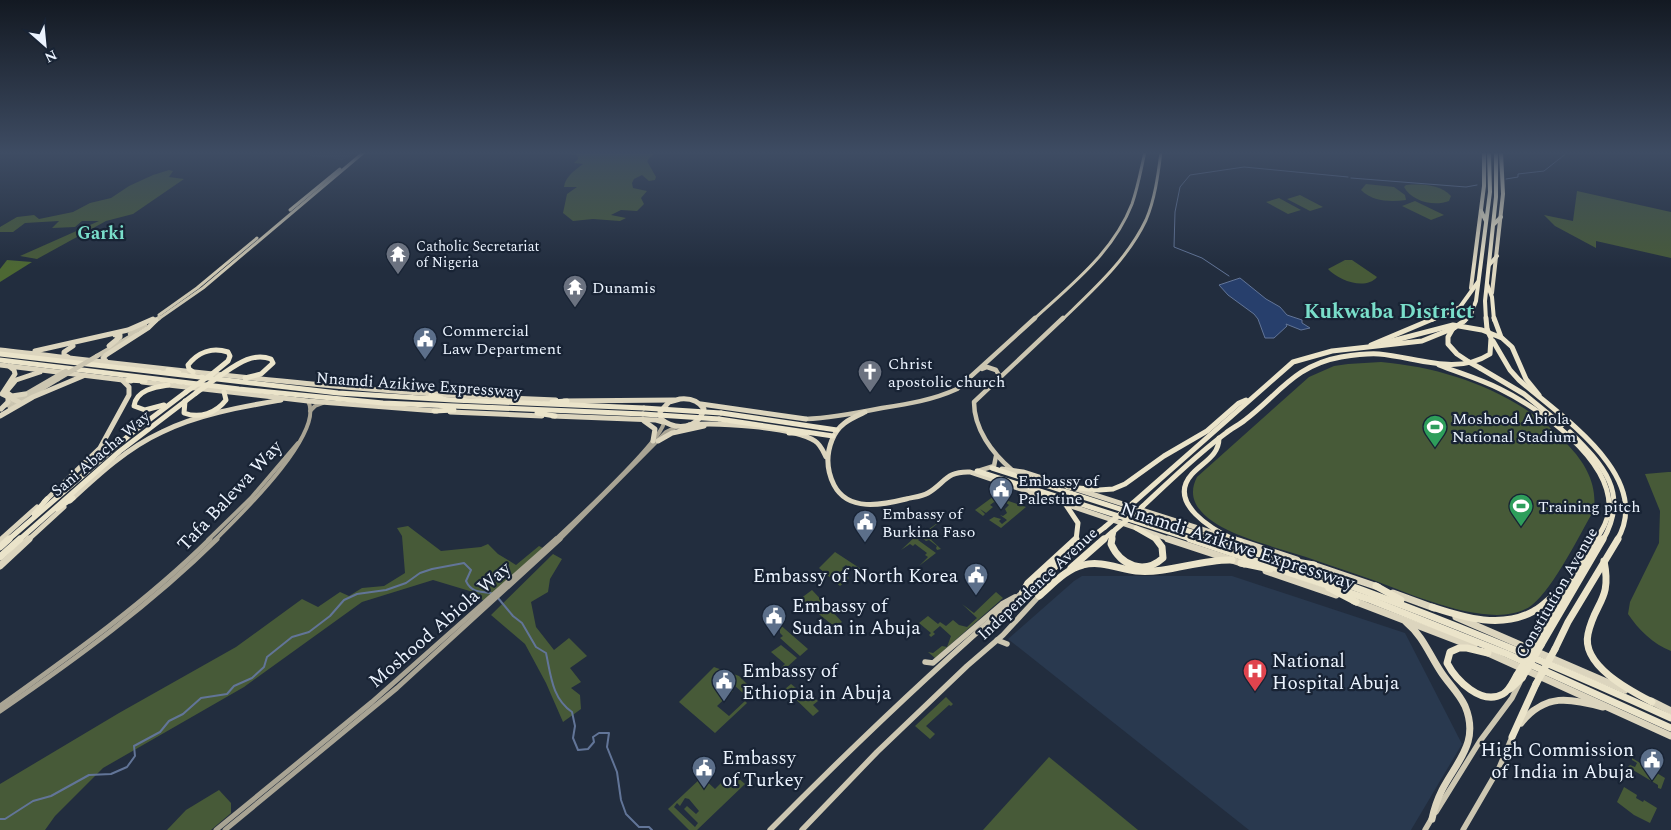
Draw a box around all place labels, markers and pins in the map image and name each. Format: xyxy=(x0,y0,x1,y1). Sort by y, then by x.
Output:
place label: Catholic Secretariat of Nigeria xyxy=(416,236,539,273)
temple icon: Catholic Secretariat of Nigeria xyxy=(385,241,411,275)
temple icon: Dunamis xyxy=(562,274,588,308)
place label: Dunamis xyxy=(592,276,656,300)
place label: Commercial Law Department xyxy=(442,319,562,361)
public building icon: Commercial Law Department xyxy=(412,326,438,360)
place label: Christ apostolic church xyxy=(888,352,1005,394)
church icon: Christ apostolic church xyxy=(857,359,883,393)
place label: Moshood Abiola National Stadium xyxy=(1452,407,1577,449)
sports icon: Moshood Abiola National Stadium xyxy=(1422,414,1448,448)
place label: Embassy of Palestine xyxy=(1018,469,1100,511)
public building icon: Embassy of Palestine xyxy=(988,476,1014,510)
sports icon: Training pitch xyxy=(1508,493,1534,527)
place label: Training pitch xyxy=(1538,495,1641,519)
place label: Embassy of Burkina Faso xyxy=(882,502,975,544)
public building icon: Embassy of Burkina Faso xyxy=(852,509,878,543)
place label: Embassy of North Korea xyxy=(753,562,959,591)
public building icon: Embassy of North Korea xyxy=(963,562,989,596)
place label: Embassy of Sudan in Abuja xyxy=(792,592,921,643)
public building icon: Embassy of Sudan in Abuja xyxy=(761,603,787,637)
place label: National Hospital Abuja xyxy=(1272,647,1400,698)
place label: Embassy of Ethiopia in Abuja xyxy=(742,657,892,708)
hospital icon: National Hospital Abuja xyxy=(1242,658,1268,692)
public building icon: Embassy of Ethiopia in Abuja xyxy=(711,668,737,702)
place label: High Commission of India in Abuja xyxy=(1481,736,1635,787)
place label: Embassy of Turkey xyxy=(722,744,804,795)
public building icon: High Commission of India in Abuja xyxy=(1639,747,1665,781)
public building icon: Embassy of Turkey xyxy=(691,755,717,789)

